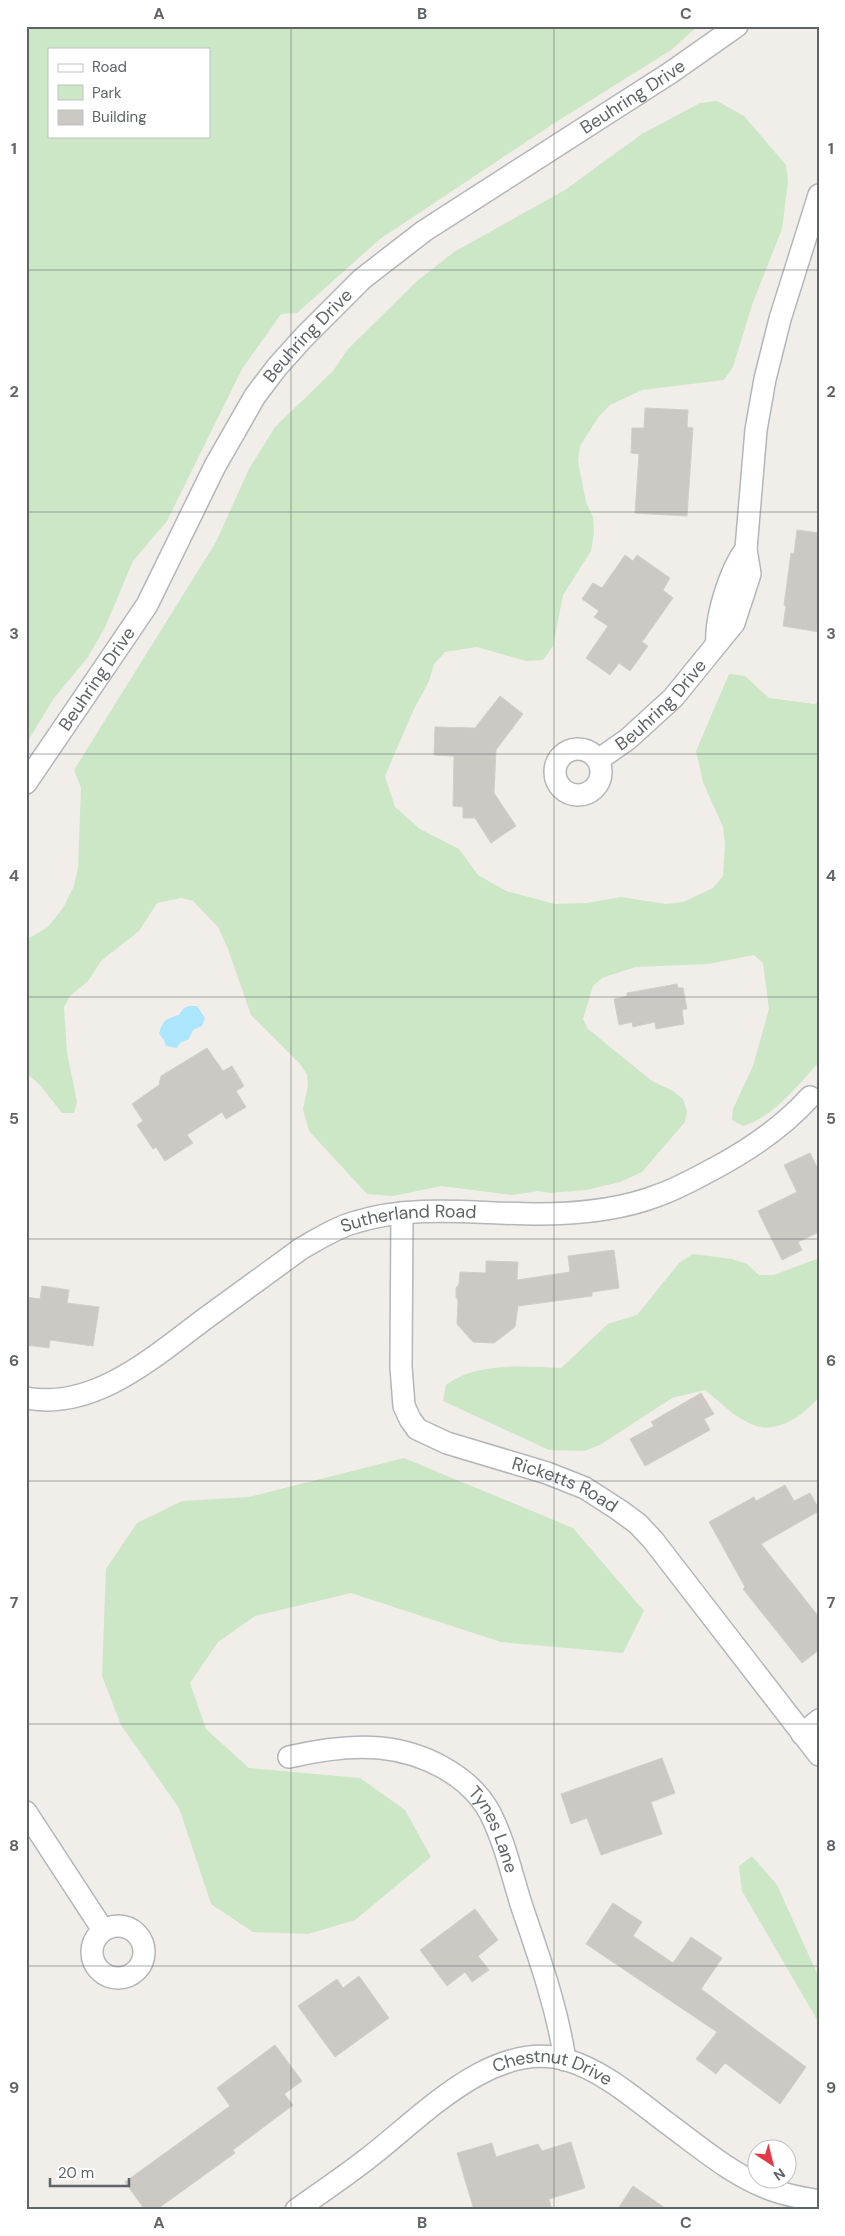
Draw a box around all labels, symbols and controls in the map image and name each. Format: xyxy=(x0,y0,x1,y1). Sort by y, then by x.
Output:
text: A xyxy=(153,3,165,24)
text: B xyxy=(417,3,427,24)
text: C xyxy=(680,3,692,24)
legend xyxy=(48,48,210,138)
street label: Beuhring Drive xyxy=(576,54,690,140)
text: Road xyxy=(92,57,127,77)
text: Park xyxy=(92,83,122,103)
text: Building xyxy=(92,107,147,127)
text: 1 xyxy=(11,138,17,159)
text: 1 xyxy=(828,138,834,159)
street label: Beuhring Drive xyxy=(258,283,358,387)
text: 2 xyxy=(9,381,19,402)
text: 2 xyxy=(826,381,836,402)
street label: Beuhring Drive xyxy=(53,622,141,735)
text: 3 xyxy=(9,623,19,644)
text: 3 xyxy=(826,623,836,644)
street label: Beuhring Drive xyxy=(611,654,712,756)
text: 4 xyxy=(9,865,19,886)
text: 4 xyxy=(826,865,836,886)
text: 5 xyxy=(9,1108,19,1129)
text: 5 xyxy=(826,1108,836,1129)
street label: Sutherland Road xyxy=(337,1199,477,1238)
text: 6 xyxy=(9,1350,19,1371)
text: 6 xyxy=(826,1350,836,1371)
street label: Ricketts Road xyxy=(509,1451,622,1518)
text: 7 xyxy=(10,1592,19,1613)
text: 7 xyxy=(827,1592,836,1613)
street label: Tynes Lane xyxy=(463,1781,523,1876)
text: 8 xyxy=(9,1835,19,1856)
text: 8 xyxy=(826,1835,836,1856)
street label: Chestnut Drive xyxy=(489,2044,617,2091)
text: 9 xyxy=(9,2077,19,2098)
text: 9 xyxy=(826,2077,836,2098)
north arrow xyxy=(748,2138,798,2188)
scale bar xyxy=(50,2156,129,2188)
text: 20 m xyxy=(58,2163,94,2183)
text: N xyxy=(770,2164,789,2185)
text: A xyxy=(153,2212,165,2233)
text: B xyxy=(417,2212,427,2233)
text: C xyxy=(680,2212,692,2233)

